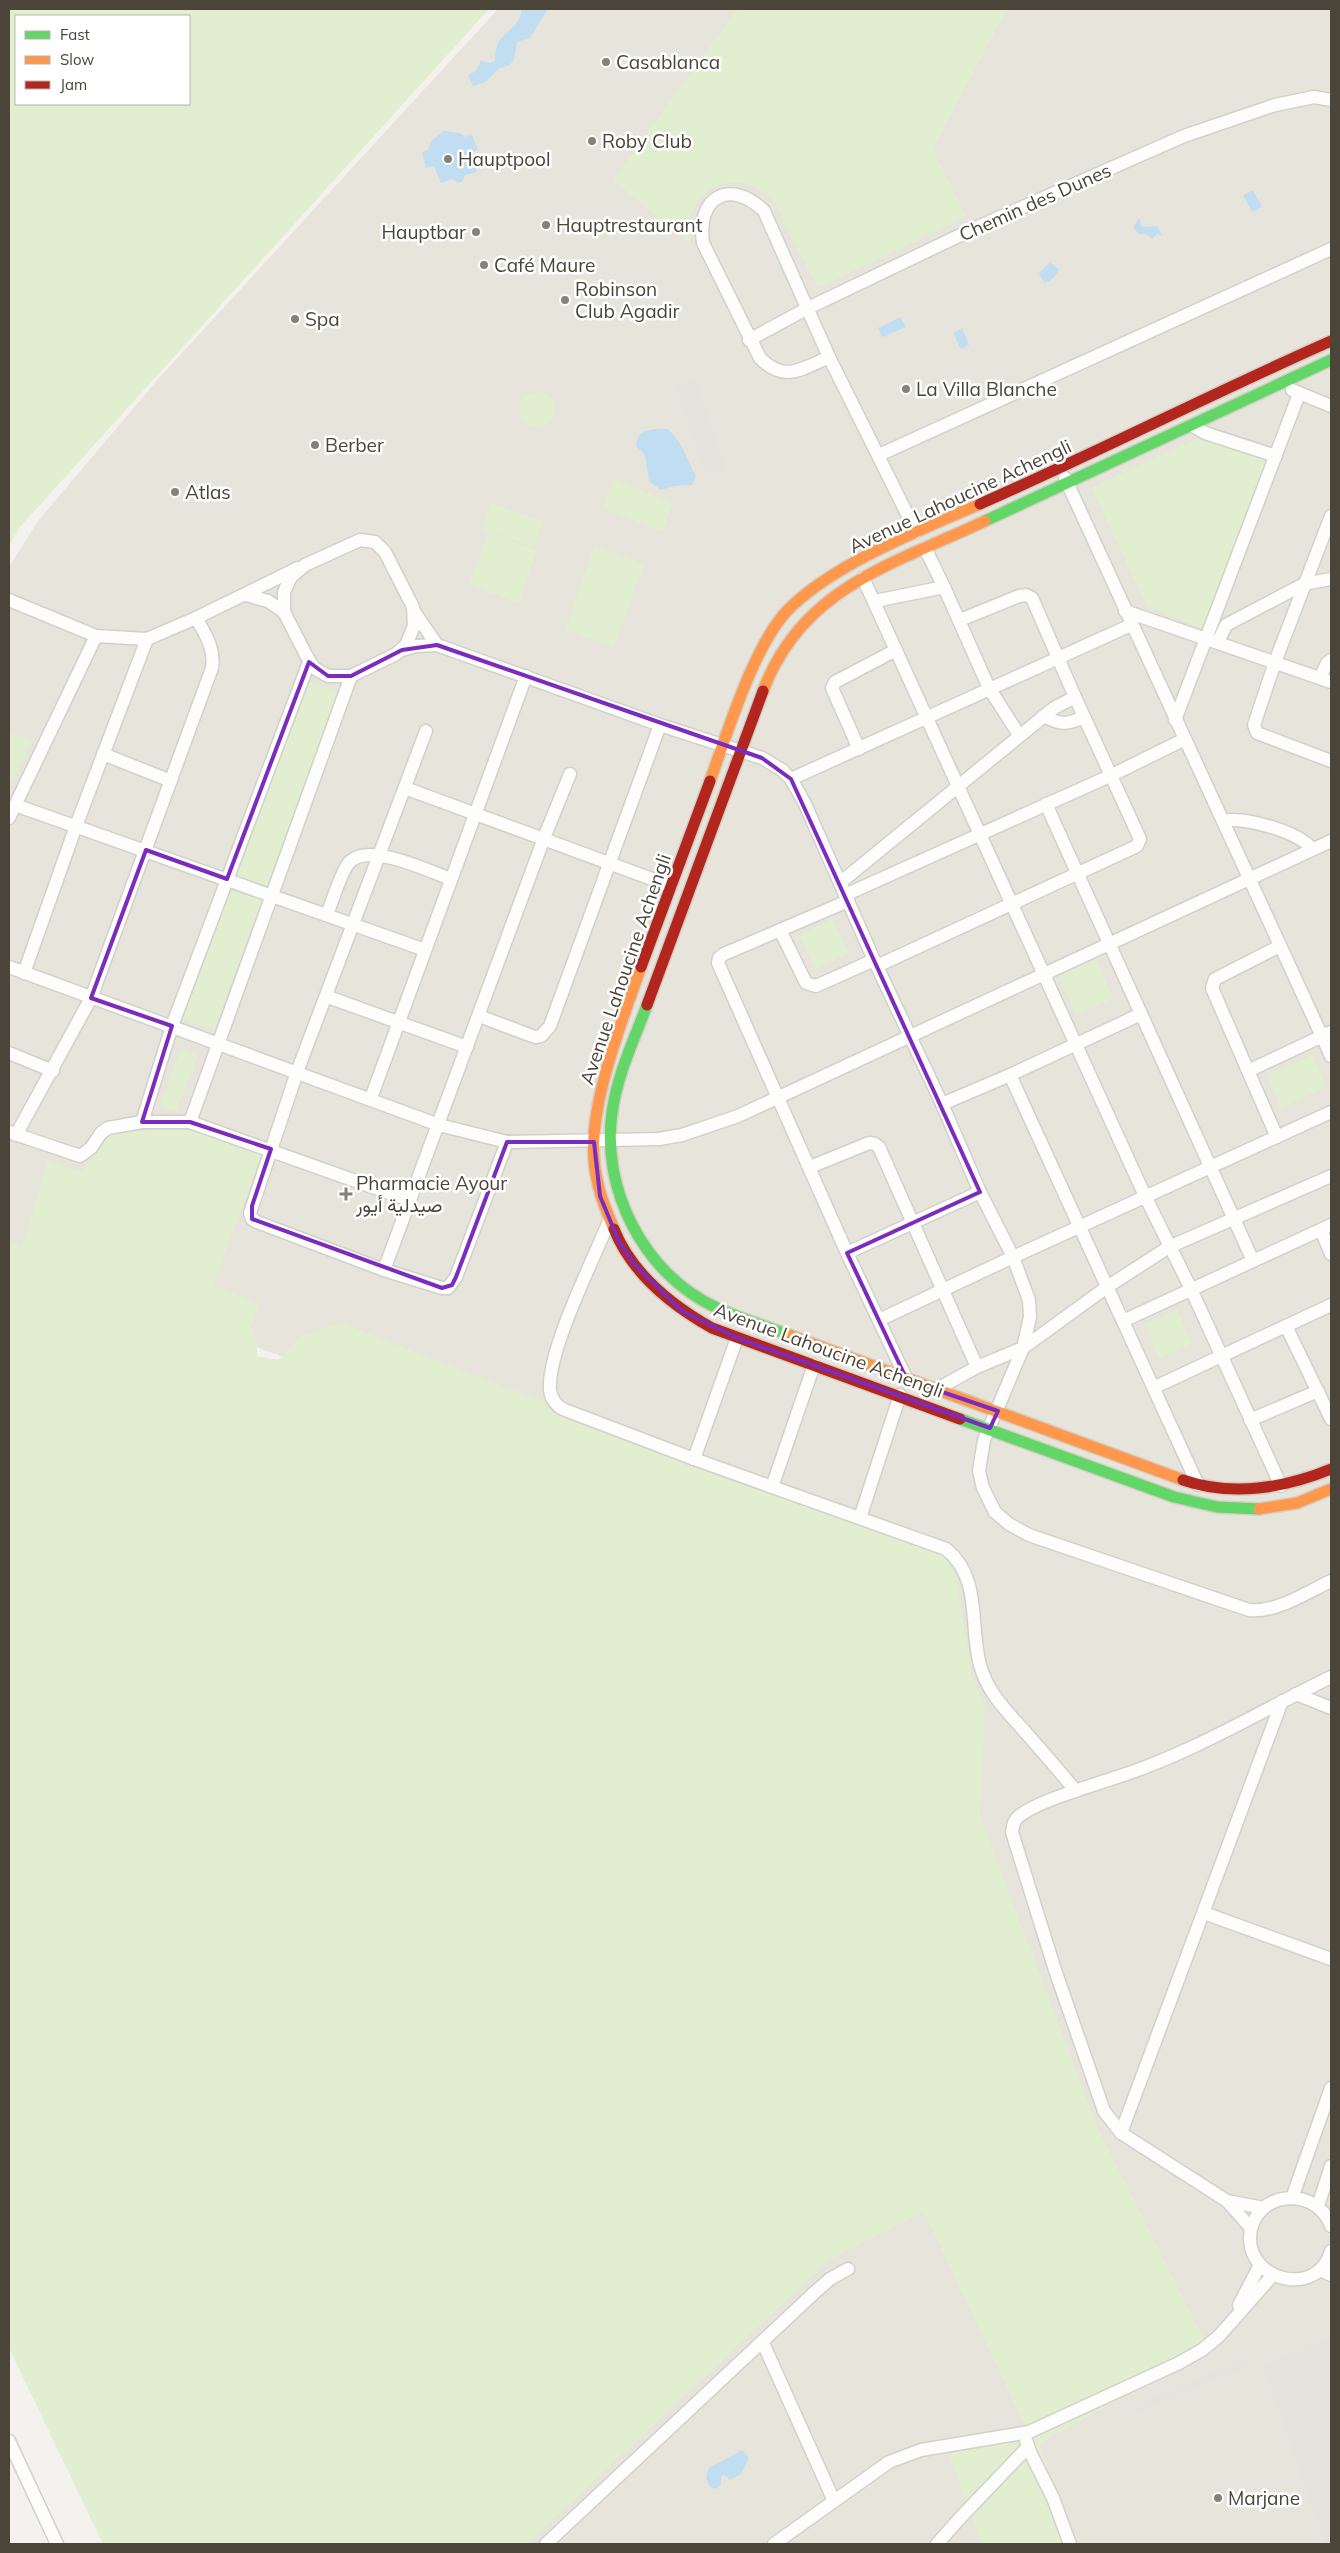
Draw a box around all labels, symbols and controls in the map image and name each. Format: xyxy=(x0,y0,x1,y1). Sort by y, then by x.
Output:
legend xyxy=(15,15,190,105)
text: Fast xyxy=(60,25,90,44)
text: Slow xyxy=(60,50,94,69)
place label: Casablanca xyxy=(616,50,720,74)
marker: Casablanca xyxy=(600,56,612,68)
text: Jam xyxy=(60,75,87,94)
place label: Roby Club xyxy=(602,129,692,153)
marker: Roby Club xyxy=(586,135,598,147)
place label: Hauptpool xyxy=(458,147,551,171)
marker: Hauptpool xyxy=(442,153,454,165)
street label: Chemin des Dunes xyxy=(955,158,1115,246)
place label: Hauptrestaurant xyxy=(556,213,703,237)
marker: Hauptrestaurant xyxy=(540,219,552,231)
place label: Hauptbar xyxy=(381,220,466,244)
marker: Hauptbar xyxy=(470,226,482,238)
place label: Café Maure xyxy=(494,253,595,277)
marker: Café Maure xyxy=(478,259,490,271)
place label: Robinson Club Agadir xyxy=(575,277,679,323)
marker: Robinson Club Agadir xyxy=(559,294,571,306)
place label: Spa xyxy=(305,307,340,331)
marker: Spa xyxy=(289,313,301,325)
place label: La Villa Blanche xyxy=(916,377,1057,401)
marker: La Villa Blanche xyxy=(900,383,912,395)
place label: Berber xyxy=(325,433,384,457)
street label: Avenue Lahoucine Achengli xyxy=(845,434,1075,558)
marker: Berber xyxy=(309,439,321,451)
place label: Atlas xyxy=(185,480,231,504)
marker: Atlas xyxy=(169,486,181,498)
street label: Avenue Lahoucine Achengli xyxy=(574,850,676,1088)
place label: Pharmacie Ayour صيدلية أيور xyxy=(355,1171,507,1217)
marker: Pharmacie Ayour صيدلية أيور xyxy=(340,1188,352,1200)
street label: Avenue Lahoucine Achengli xyxy=(711,1297,947,1403)
place label: Marjane xyxy=(1228,2486,1300,2510)
marker: Marjane xyxy=(1212,2492,1224,2504)

